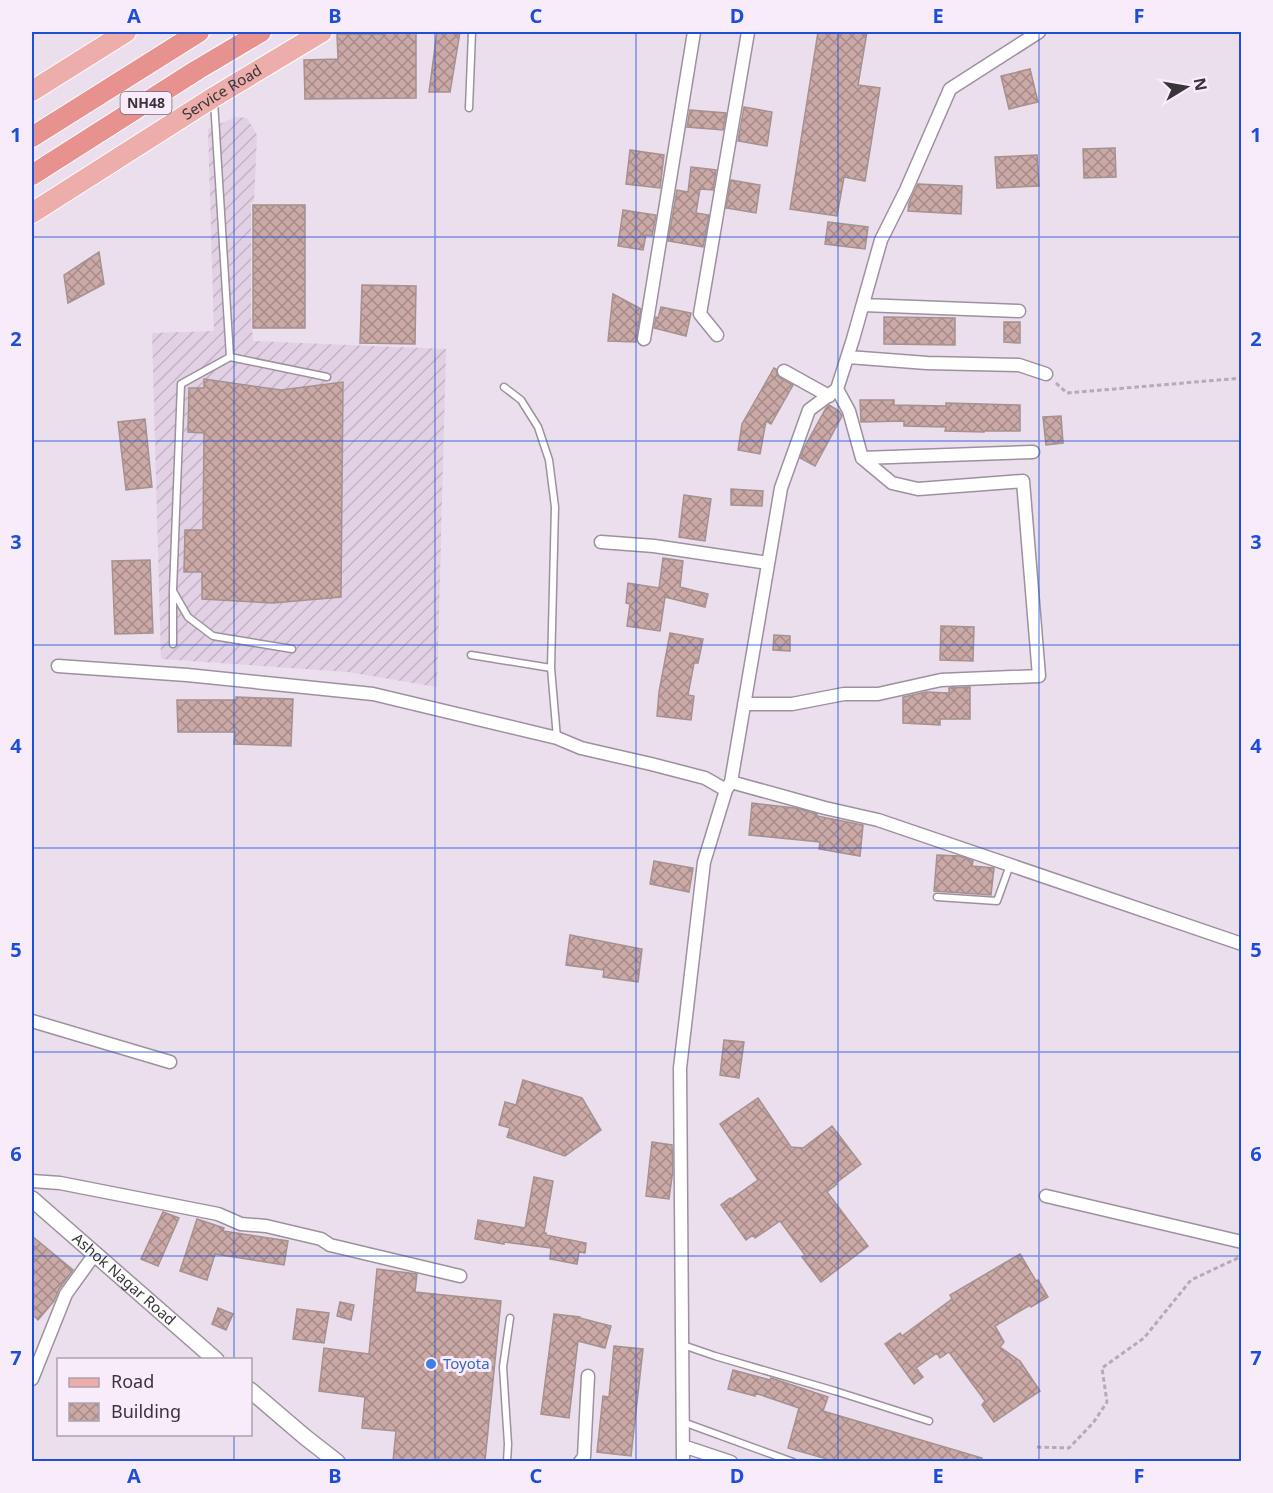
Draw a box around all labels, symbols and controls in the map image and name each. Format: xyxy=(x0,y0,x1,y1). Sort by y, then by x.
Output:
text: A xyxy=(127,2,141,29)
text: B xyxy=(328,2,342,29)
text: C xyxy=(530,2,543,29)
text: D xyxy=(730,2,744,29)
text: E xyxy=(932,2,944,29)
text: F xyxy=(1134,2,1144,29)
north arrow xyxy=(1156,57,1216,117)
street label: Service Road xyxy=(178,60,265,124)
text: N xyxy=(1189,76,1213,93)
road number: NH48 xyxy=(120,92,172,114)
text: 1 xyxy=(10,121,22,148)
text: 1 xyxy=(1250,121,1262,148)
text: 2 xyxy=(10,325,22,352)
text: 2 xyxy=(1250,325,1262,352)
text: 3 xyxy=(10,528,22,555)
text: 3 xyxy=(1250,528,1262,555)
text: 4 xyxy=(10,732,22,759)
text: 4 xyxy=(1250,732,1262,759)
text: 5 xyxy=(10,936,22,963)
text: 5 xyxy=(1250,936,1262,963)
text: 6 xyxy=(10,1140,22,1167)
text: 6 xyxy=(1250,1140,1262,1167)
street label: Ashok Nagar Road xyxy=(69,1228,180,1329)
text: 7 xyxy=(10,1344,22,1371)
text: 7 xyxy=(1250,1344,1262,1371)
place label: Toyota xyxy=(443,1353,490,1373)
marker: Toyota xyxy=(424,1357,438,1371)
legend xyxy=(57,1358,252,1436)
text: Road xyxy=(111,1369,154,1393)
text: Building xyxy=(111,1399,181,1423)
text: A xyxy=(127,1462,141,1489)
text: B xyxy=(328,1462,342,1489)
text: C xyxy=(530,1462,543,1489)
text: D xyxy=(730,1462,744,1489)
text: E xyxy=(932,1462,944,1489)
text: F xyxy=(1134,1462,1144,1489)

